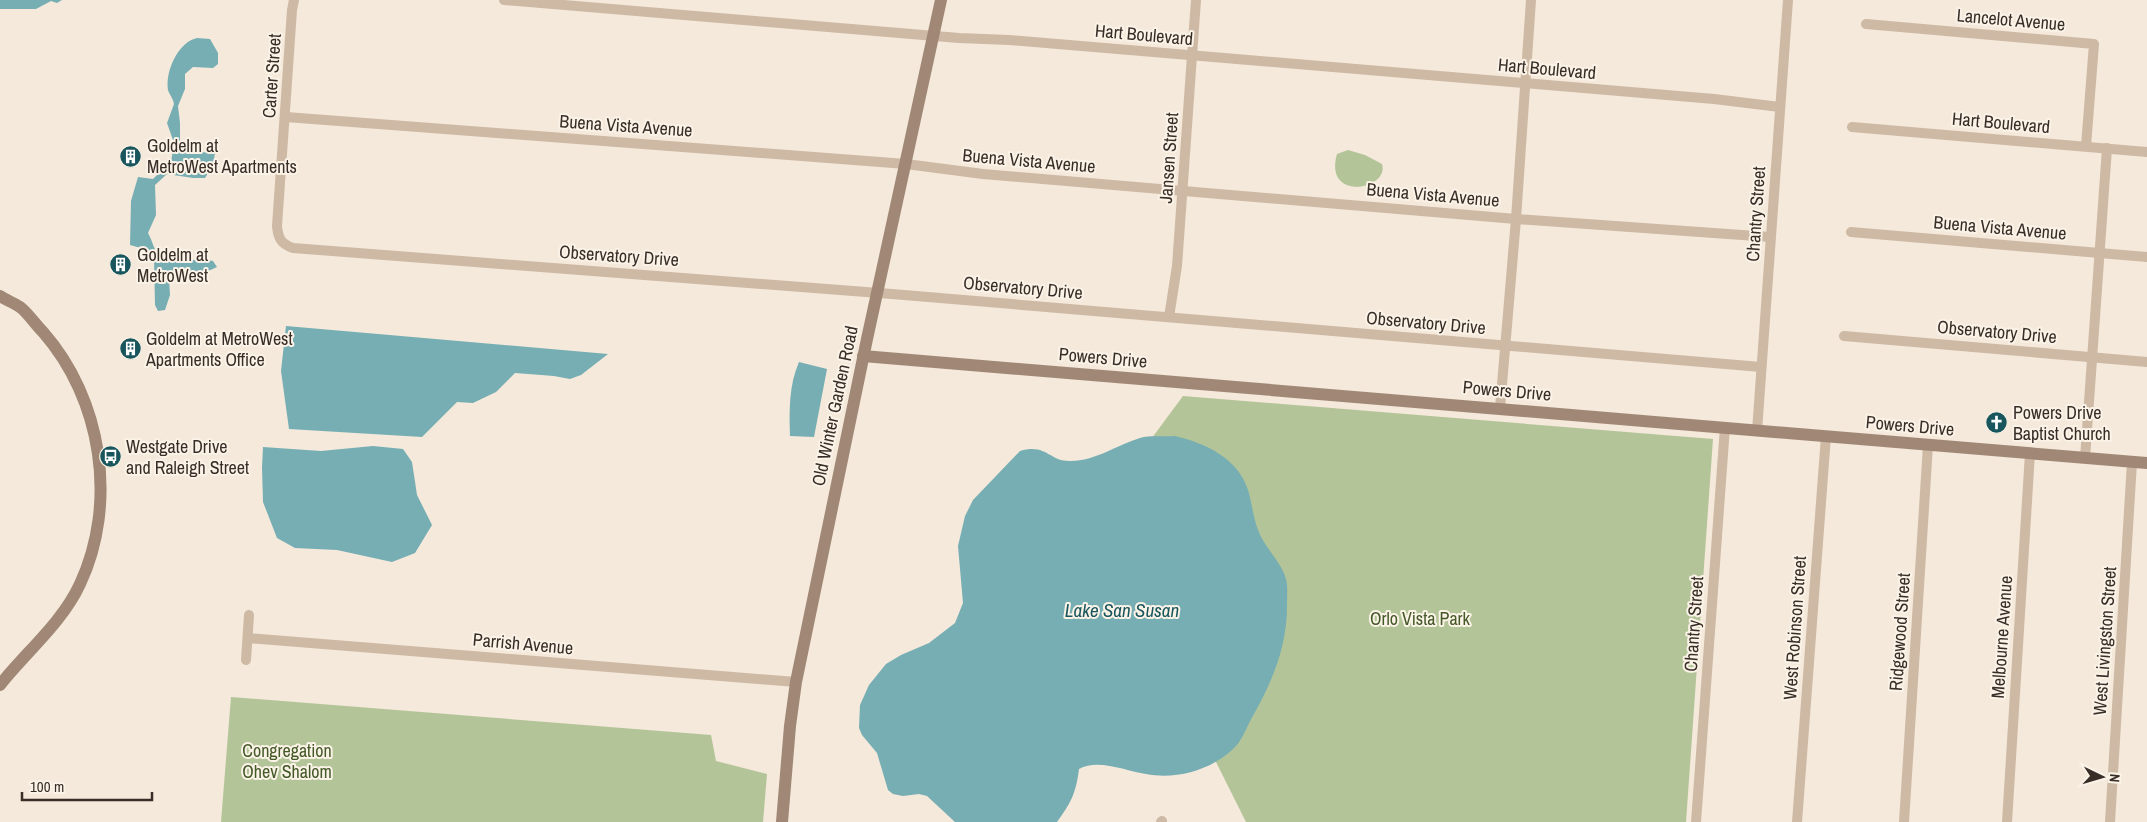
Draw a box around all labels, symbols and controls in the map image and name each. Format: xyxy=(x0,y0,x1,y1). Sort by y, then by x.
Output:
street label: Lancelot Avenue xyxy=(1956,2,2066,37)
street label: Hart Boulevard xyxy=(1094,18,1194,51)
street label: Carter Street xyxy=(256,33,287,119)
street label: Hart Boulevard xyxy=(1497,52,1597,85)
street label: Hart Boulevard xyxy=(1951,106,2051,139)
street label: Buena Vista Avenue xyxy=(559,108,693,143)
street label: Jansen Street xyxy=(1153,112,1184,204)
place label: Goldelm at MetroWest Apartments xyxy=(147,133,297,179)
street label: Buena Vista Avenue xyxy=(962,142,1097,179)
building icon: Goldelm at MetroWest Apartments xyxy=(119,144,143,168)
street label: Chantry Street xyxy=(1740,166,1771,262)
street label: Buena Vista Avenue xyxy=(1366,176,1501,213)
street label: Buena Vista Avenue xyxy=(1933,209,2068,246)
street label: Observatory Drive xyxy=(558,239,680,272)
place label: Goldelm at MetroWest xyxy=(137,242,208,288)
building icon: Goldelm at MetroWest xyxy=(109,253,133,277)
street label: Observatory Drive xyxy=(962,270,1084,305)
street label: Observatory Drive xyxy=(1365,305,1487,340)
street label: Observatory Drive xyxy=(1936,314,2058,349)
street label: Old Winter Garden Road xyxy=(805,323,864,488)
place label: Goldelm at MetroWest Apartments Office xyxy=(145,326,293,372)
building icon: Goldelm at MetroWest Apartments Office xyxy=(118,337,142,361)
street label: Powers Drive xyxy=(1058,341,1148,374)
street label: Powers Drive xyxy=(1462,374,1552,407)
place label: Powers Drive Baptist Church xyxy=(2013,400,2111,446)
street label: Powers Drive xyxy=(1865,409,1955,442)
church icon: Powers Drive Baptist Church xyxy=(1985,411,2009,435)
place label: Westgate Drive and Raleigh Street xyxy=(126,434,249,480)
bus stop icon: Westgate Drive and Raleigh Street xyxy=(98,445,122,469)
street label: West Robinson Street xyxy=(1777,555,1812,701)
street label: West Livingston Street xyxy=(2087,566,2122,716)
street label: Ridgewood Street xyxy=(1883,572,1916,692)
street label: Melbourne Avenue xyxy=(1985,575,2018,699)
street label: Chantry Street xyxy=(1678,576,1709,672)
water label: Lake San Susan xyxy=(1065,597,1179,623)
park label: Orlo Vista Park xyxy=(1370,606,1471,631)
street label: Parrish Avenue xyxy=(472,627,574,660)
park label: Congregation Ohev Shalom xyxy=(242,738,332,784)
north arrow xyxy=(2077,752,2127,802)
scale bar xyxy=(22,770,152,802)
text: N xyxy=(2106,773,2124,783)
text: 100 m xyxy=(30,776,64,797)

